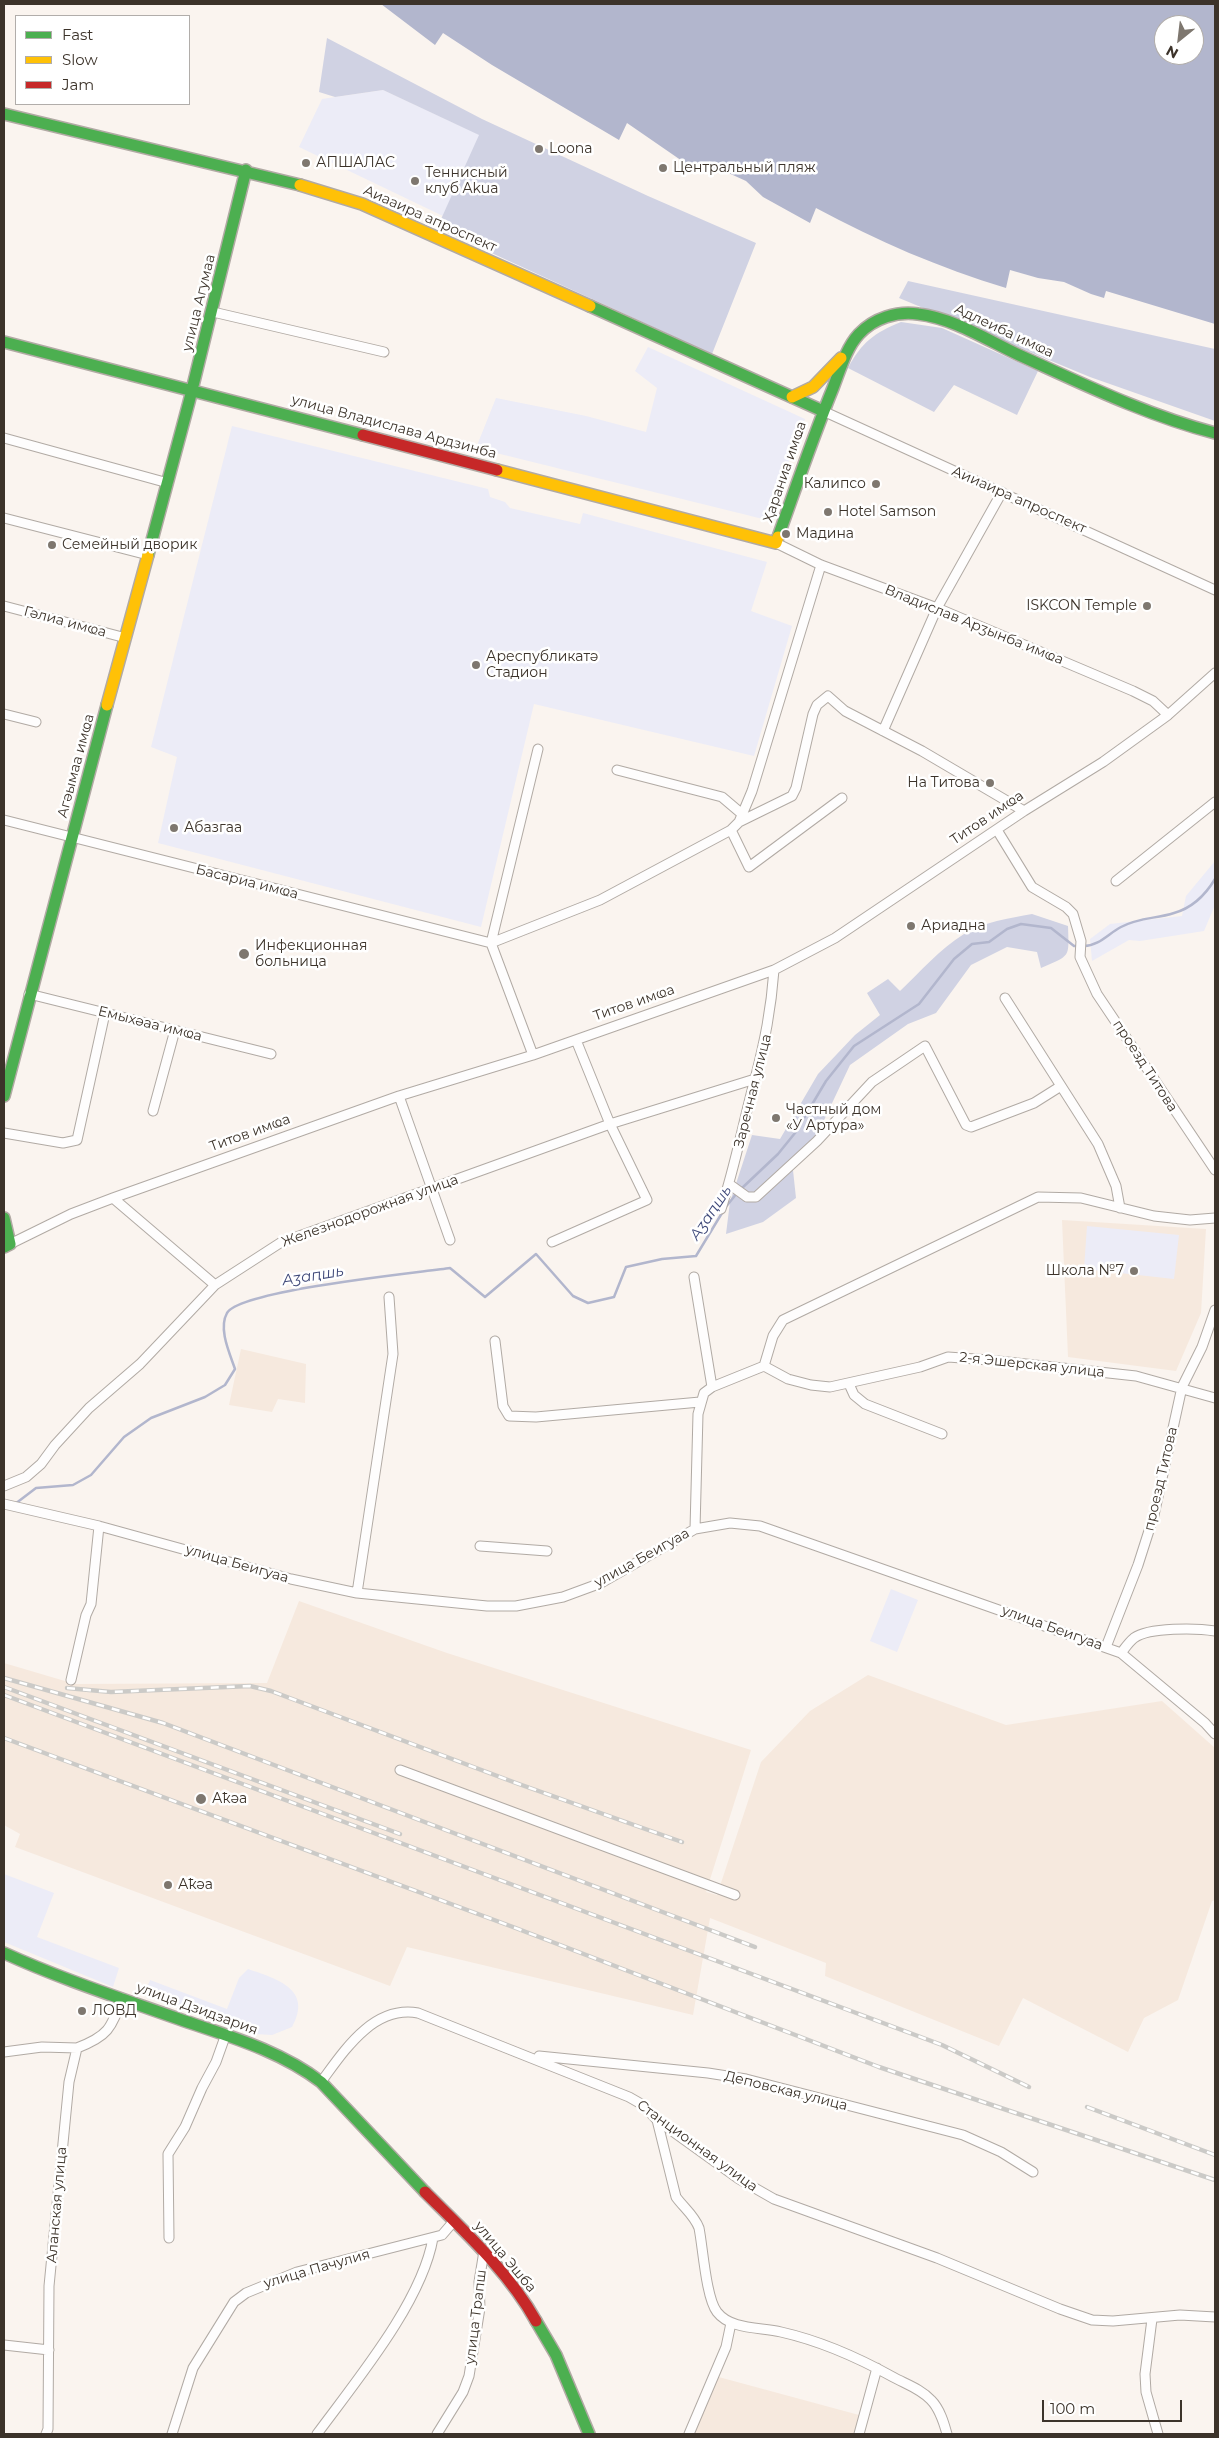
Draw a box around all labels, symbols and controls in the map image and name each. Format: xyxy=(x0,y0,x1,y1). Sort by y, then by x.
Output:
legend xyxy=(15,15,190,105)
north arrow xyxy=(1154,15,1204,65)
text: Fast xyxy=(62,25,93,44)
text: N xyxy=(1163,42,1182,63)
text: Slow xyxy=(62,50,98,69)
text: Jam xyxy=(62,75,94,94)
place label: Loona xyxy=(549,141,592,157)
marker: Loona xyxy=(533,143,545,155)
place label: АПШАЛАС xyxy=(316,155,395,171)
marker: АПШАЛАС xyxy=(300,157,312,169)
place label: Центральный пляж xyxy=(673,160,816,176)
marker: Центральный пляж xyxy=(657,162,669,174)
place label: Теннисный клуб Akua xyxy=(425,165,508,198)
marker: Теннисный клуб Akua xyxy=(409,175,421,187)
street label: Аиааира апроспект xyxy=(361,182,499,256)
street label: улица Агумаа xyxy=(179,253,219,353)
street label: Адлеиба имҩа xyxy=(952,301,1056,361)
street label: улица Владислава Ардзинба xyxy=(290,392,498,462)
street label: Ҳараниа имҩа xyxy=(760,419,810,525)
street label: Аииаира апроспект xyxy=(949,463,1089,537)
place label: Калипсо xyxy=(804,476,866,492)
marker: Калипсо xyxy=(870,478,882,490)
place label: Hotel Samson xyxy=(838,504,936,520)
marker: Hotel Samson xyxy=(822,506,834,518)
place label: Мадина xyxy=(796,526,854,542)
marker: Мадина xyxy=(780,528,792,540)
place label: Семейный дворик xyxy=(62,537,197,553)
marker: Семейный дворик xyxy=(46,539,58,551)
street label: Владислав Арӡынба имҩа xyxy=(882,581,1066,669)
place label: ISKCON Temple xyxy=(1026,598,1137,614)
marker: ISKCON Temple xyxy=(1141,600,1153,612)
street label: Гәлиа имҩа xyxy=(22,603,108,641)
place label: Ареспубликатә Стадион xyxy=(486,649,598,682)
marker: Ареспубликатә Стадион xyxy=(470,659,482,671)
street label: Агәымаа имҩа xyxy=(54,712,98,820)
place label: На Титова xyxy=(907,775,980,791)
marker: На Титова xyxy=(984,777,996,789)
street label: Титов имҩа xyxy=(947,787,1027,849)
place label: Абазгаа xyxy=(184,820,242,836)
marker: Абазгаа xyxy=(168,822,180,834)
street label: Басариа имҩа xyxy=(194,861,300,903)
place label: Ариадна xyxy=(921,918,986,934)
marker: Ариадна xyxy=(905,920,917,932)
place label: Инфекционная больница xyxy=(255,938,367,970)
marker: Инфекционная больница xyxy=(237,947,251,961)
street label: Титов имҩа xyxy=(591,981,677,1025)
street label: Емыхәаа имҩа xyxy=(96,1003,204,1045)
street label: проезд Титова xyxy=(1109,1017,1181,1115)
street label: Заречная улица xyxy=(731,1032,775,1150)
place label: Частный дом «У Артура» xyxy=(786,1102,881,1134)
street label: Титов имҩа xyxy=(207,1111,293,1155)
marker: Частный дом «У Артура» xyxy=(770,1112,782,1124)
street label: Железнодорожная улица xyxy=(279,1171,461,1251)
water label: Аӡаԥшь xyxy=(686,1182,736,1244)
water label: Аӡаԥшь xyxy=(281,1262,345,1290)
place label: Школа №7 xyxy=(1046,1263,1124,1279)
marker: Школа №7 xyxy=(1128,1265,1140,1277)
street label: 2-я Эшерская улица xyxy=(958,1349,1106,1381)
street label: проезд Титова xyxy=(1141,1425,1181,1533)
street label: улица Беигуаа xyxy=(591,1525,693,1591)
street label: улица Беигуаа xyxy=(184,1541,290,1587)
street label: улица Беигуаа xyxy=(999,1602,1105,1654)
place label: Аҟəа xyxy=(212,1791,247,1807)
marker: Аҟəа xyxy=(194,1792,208,1806)
place label: Аҟәа xyxy=(178,1877,213,1893)
marker: Аҟәа xyxy=(162,1879,174,1891)
street label: улица Дзидзария xyxy=(134,1979,260,2039)
place label: ЛОВД xyxy=(92,2003,136,2019)
marker: ЛОВД xyxy=(76,2005,88,2017)
street label: Деповская улица xyxy=(723,2068,849,2114)
street label: Станционная улица xyxy=(633,2097,761,2195)
street label: Аланская улица xyxy=(44,2146,70,2264)
street label: улица Эшба xyxy=(470,2218,540,2296)
street label: улица Пачулия xyxy=(262,2246,372,2292)
street label: улица Трапш xyxy=(462,2269,490,2365)
scale bar xyxy=(1044,2390,1184,2422)
text: 100 m xyxy=(1050,2399,1095,2418)

